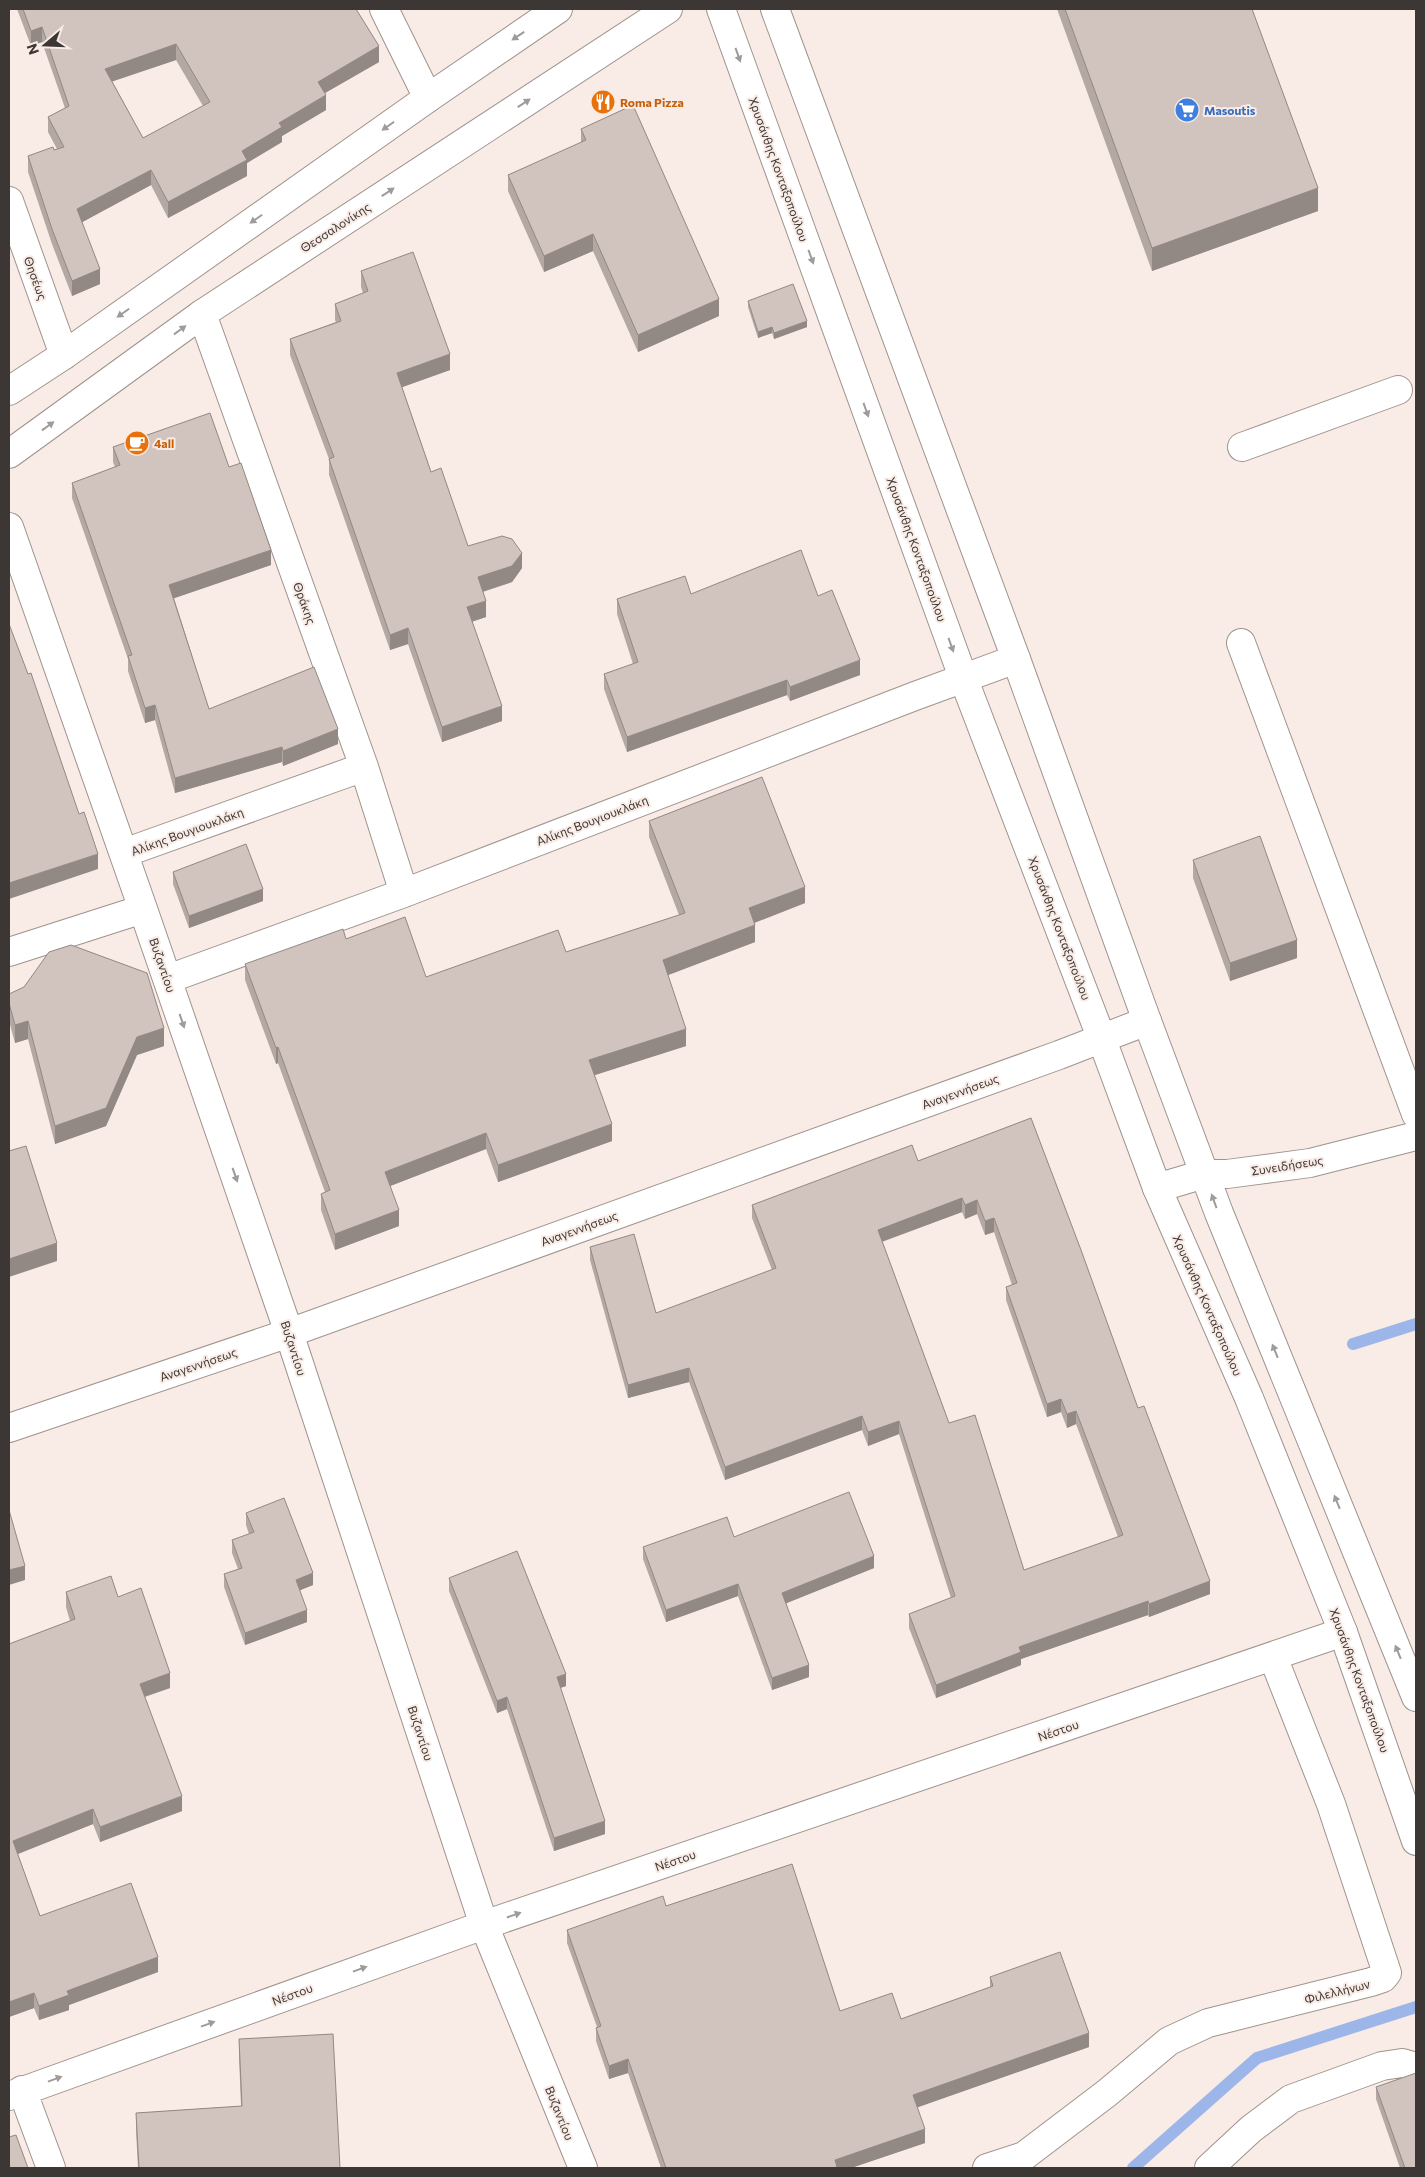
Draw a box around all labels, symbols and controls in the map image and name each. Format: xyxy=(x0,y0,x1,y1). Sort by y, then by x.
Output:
north arrow xyxy=(20,20,70,70)
one-way arrow xyxy=(511,31,525,41)
text: N xyxy=(22,42,42,57)
one-way arrow xyxy=(735,47,742,62)
restaurant icon: Roma Pizza xyxy=(590,89,616,115)
place label: Roma Pizza xyxy=(620,95,684,109)
street label: Χρυσάνθης Κονταξοπούλου xyxy=(746,95,812,243)
supermarket icon: Masoutis xyxy=(1174,97,1200,123)
one-way arrow xyxy=(517,98,530,108)
place label: Masoutis xyxy=(1204,103,1256,117)
one-way arrow xyxy=(381,121,395,131)
one-way arrow xyxy=(381,188,395,197)
street label: Θεσσαλονίκης xyxy=(297,199,373,255)
one-way arrow xyxy=(249,214,262,224)
one-way arrow xyxy=(807,250,815,265)
street label: Θησέως xyxy=(22,254,50,302)
one-way arrow xyxy=(116,308,130,318)
one-way arrow xyxy=(173,325,186,336)
one-way arrow xyxy=(863,402,870,417)
one-way arrow xyxy=(41,421,55,431)
cafe icon: 4all xyxy=(124,430,150,456)
place label: 4all xyxy=(154,436,174,450)
street label: Χρυσάνθης Κονταξοπούλου xyxy=(884,475,950,623)
street label: Θράκης xyxy=(291,580,319,626)
one-way arrow xyxy=(948,637,955,652)
street label: Αλίκης Βουγιουκλάκη xyxy=(534,792,650,848)
street label: Αλίκης Βουγιουκλάκη xyxy=(129,804,245,858)
street label: Χρυσάνθης Κονταξοπούλου xyxy=(1026,854,1094,1002)
street label: Βυζαντίου xyxy=(147,936,179,994)
one-way arrow xyxy=(178,1014,186,1029)
street label: Αναγεννήσεως xyxy=(920,1071,1000,1111)
street label: Συνειδήσεως xyxy=(1250,1152,1324,1178)
one-way arrow xyxy=(231,1167,239,1182)
one-way arrow xyxy=(1210,1193,1217,1208)
street label: Αναγεννήσεως xyxy=(539,1208,619,1248)
street label: Χρυσάνθης Κονταξοπούλου xyxy=(1171,1232,1246,1378)
street label: Βυζαντίου xyxy=(279,1319,310,1377)
one-way arrow xyxy=(1271,1343,1279,1358)
street label: Αναγεννήσεως xyxy=(158,1344,239,1384)
one-way arrow xyxy=(1332,1495,1340,1509)
street label: Χρυσάνθης Κονταξοπούλου xyxy=(1327,1606,1393,1754)
one-way arrow xyxy=(1394,1644,1402,1659)
street label: Βυζαντίου xyxy=(406,1704,437,1762)
street label: Νέστου xyxy=(1036,1716,1080,1743)
street label: Νέστου xyxy=(653,1846,697,1873)
one-way arrow xyxy=(506,1911,521,1918)
one-way arrow xyxy=(353,1965,368,1972)
street label: Φιλελλήνων xyxy=(1303,1976,1371,2006)
street label: Νέστου xyxy=(270,1980,314,2008)
one-way arrow xyxy=(200,2020,215,2027)
one-way arrow xyxy=(47,2075,62,2082)
street label: Βυζαντίου xyxy=(543,2084,577,2142)

